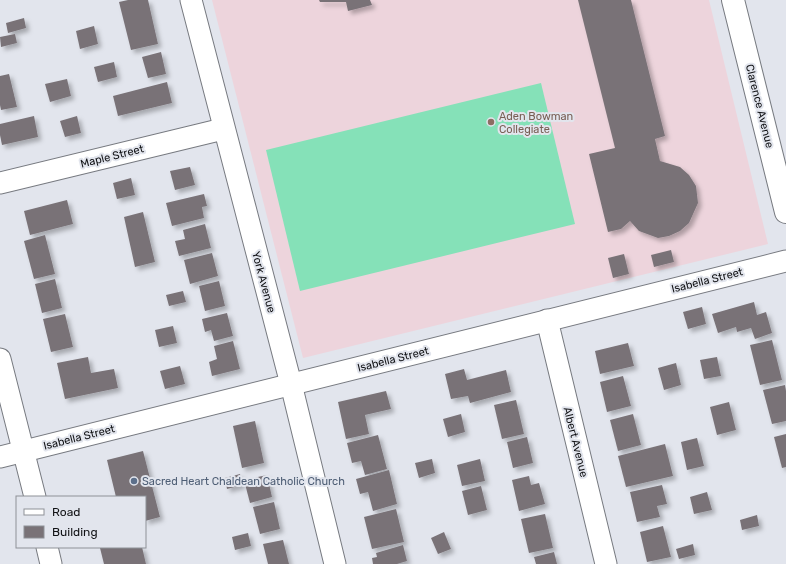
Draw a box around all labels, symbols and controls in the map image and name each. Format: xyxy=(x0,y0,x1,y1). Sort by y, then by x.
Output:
street label: Clarence Avenue xyxy=(743,63,776,149)
place label: Aden Bowman Collegiate xyxy=(499,110,573,136)
marker: Aden Bowman Collegiate xyxy=(486,117,496,127)
street label: Maple Street xyxy=(79,142,146,171)
street label: York Avenue xyxy=(249,250,278,314)
street label: Isabella Street xyxy=(670,265,745,296)
street label: Isabella Street xyxy=(356,344,431,375)
street label: Albert Avenue xyxy=(560,406,591,479)
street label: Isabella Street xyxy=(42,422,117,453)
place label: Sacred Heart Chaldean Catholic Church xyxy=(142,475,345,488)
marker: Sacred Heart Chaldean Catholic Church xyxy=(129,476,139,486)
legend xyxy=(16,496,146,548)
text: Road xyxy=(52,505,80,519)
text: Building xyxy=(52,525,98,539)

